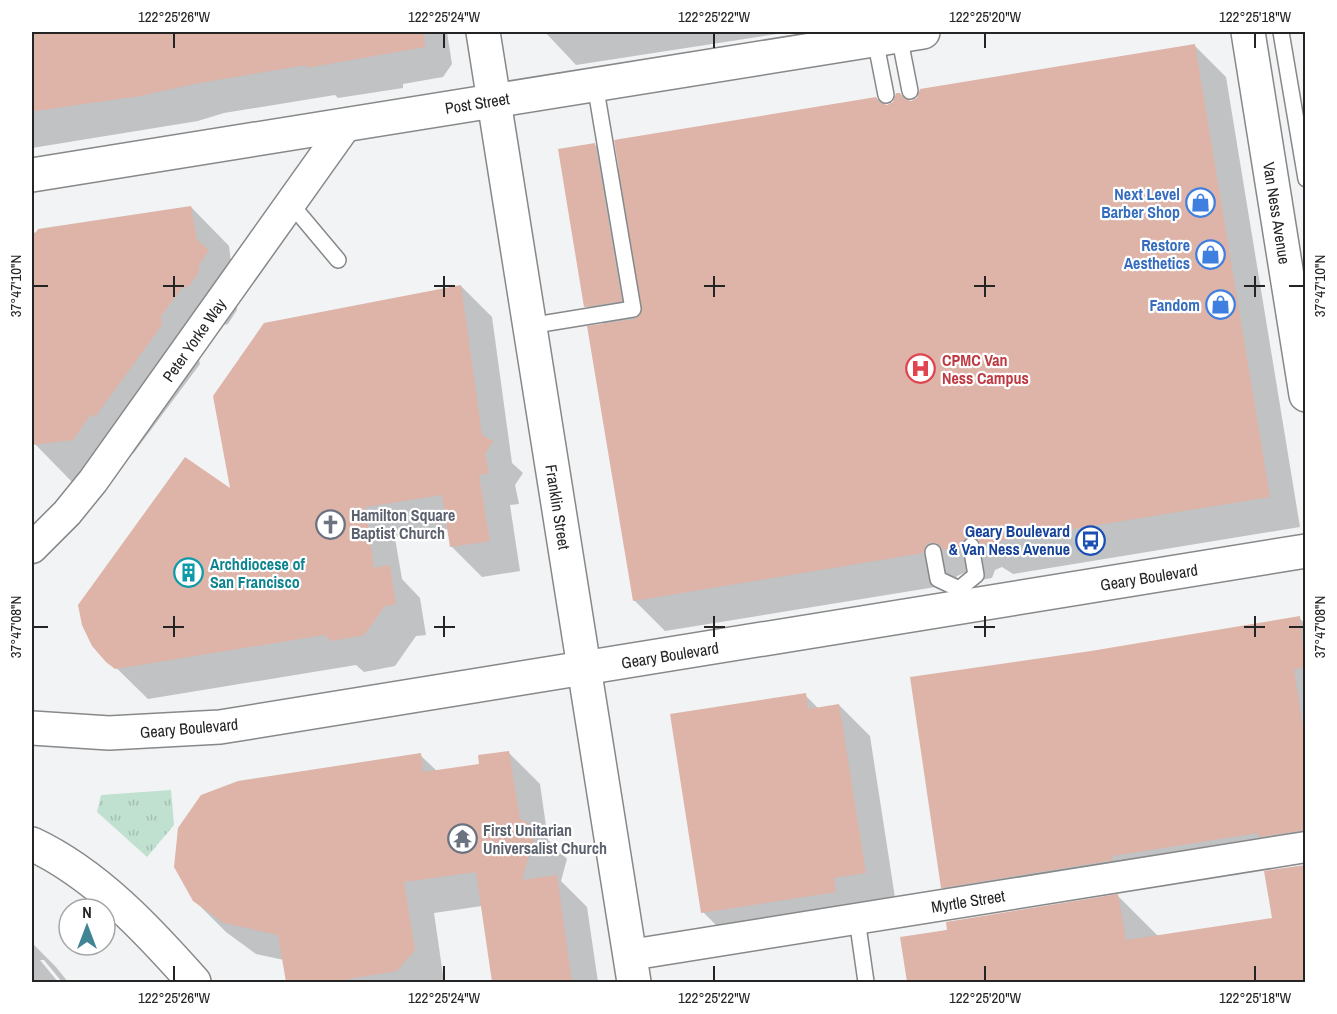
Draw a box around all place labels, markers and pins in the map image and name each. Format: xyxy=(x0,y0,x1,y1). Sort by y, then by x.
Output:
place label: Next Level Barber Shop xyxy=(1101,183,1180,223)
shop icon: Next Level Barber Shop xyxy=(1185,187,1217,219)
place label: Restore Aesthetics xyxy=(1124,234,1190,274)
shop icon: Restore Aesthetics xyxy=(1195,238,1227,270)
shop icon: Fandom xyxy=(1205,289,1237,321)
place label: Fandom xyxy=(1150,294,1200,316)
place label: CPMC Van Ness Campus xyxy=(942,349,1029,389)
hospital icon: CPMC Van Ness Campus xyxy=(905,353,937,385)
place label: Hamilton Square Baptist Church xyxy=(351,504,455,544)
church icon: Hamilton Square Baptist Church xyxy=(314,508,346,540)
place label: Geary Boulevard & Van Ness Avenue xyxy=(948,520,1070,560)
bus stop icon: Geary Boulevard & Van Ness Avenue xyxy=(1075,524,1107,556)
place label: Archdiocese of San Francisco xyxy=(210,553,305,593)
building icon: Archdiocese of San Francisco xyxy=(173,557,205,589)
place label: First Unitarian Universalist Church xyxy=(483,819,607,859)
temple icon: First Unitarian Universalist Church xyxy=(446,823,478,855)

